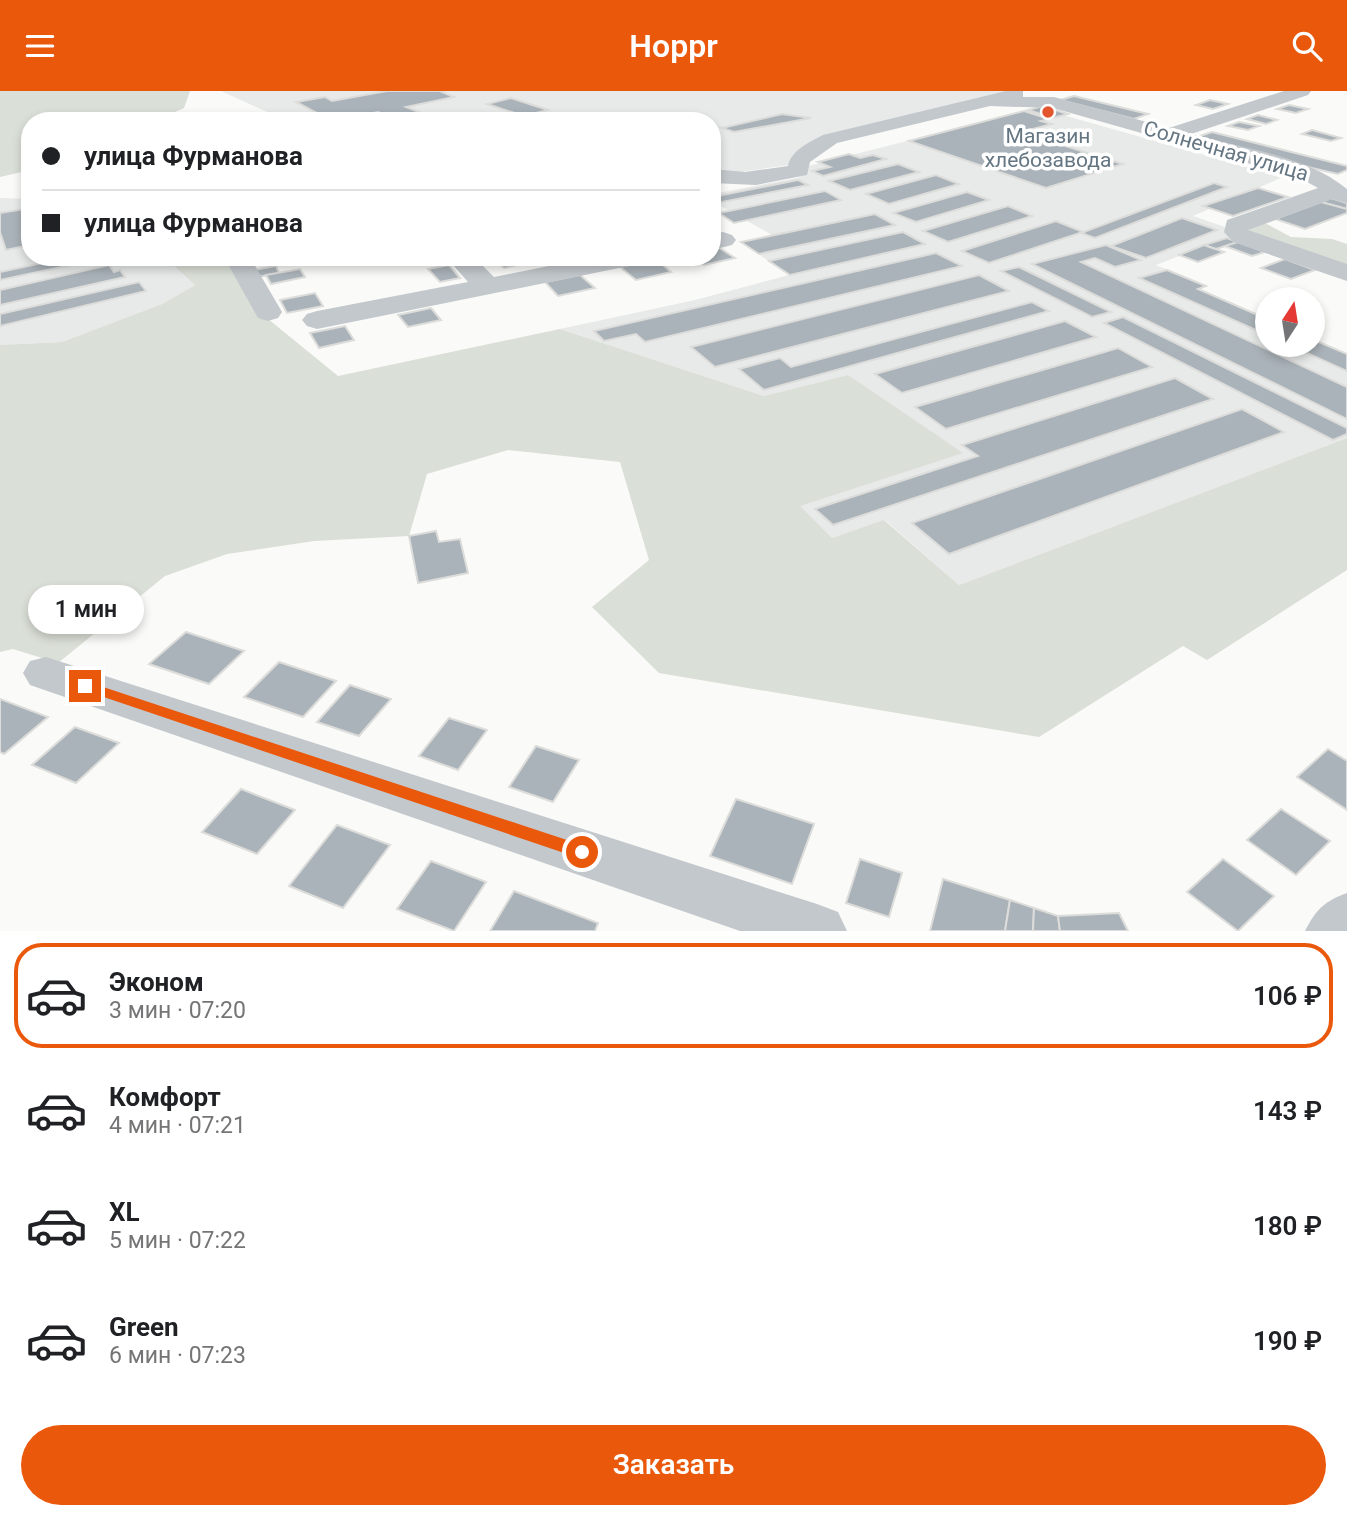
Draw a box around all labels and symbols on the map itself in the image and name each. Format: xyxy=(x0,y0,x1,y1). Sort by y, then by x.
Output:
marker: Магазин хлебозавода xyxy=(1040,104,1056,120)
street label: Солнечная улица xyxy=(1141,116,1311,186)
place label: Магазин хлебозавода xyxy=(985,124,1111,172)
north arrow xyxy=(1255,287,1325,357)
callout: 1 мин xyxy=(27,585,143,633)
route end xyxy=(69,670,101,702)
route start xyxy=(566,836,598,868)

